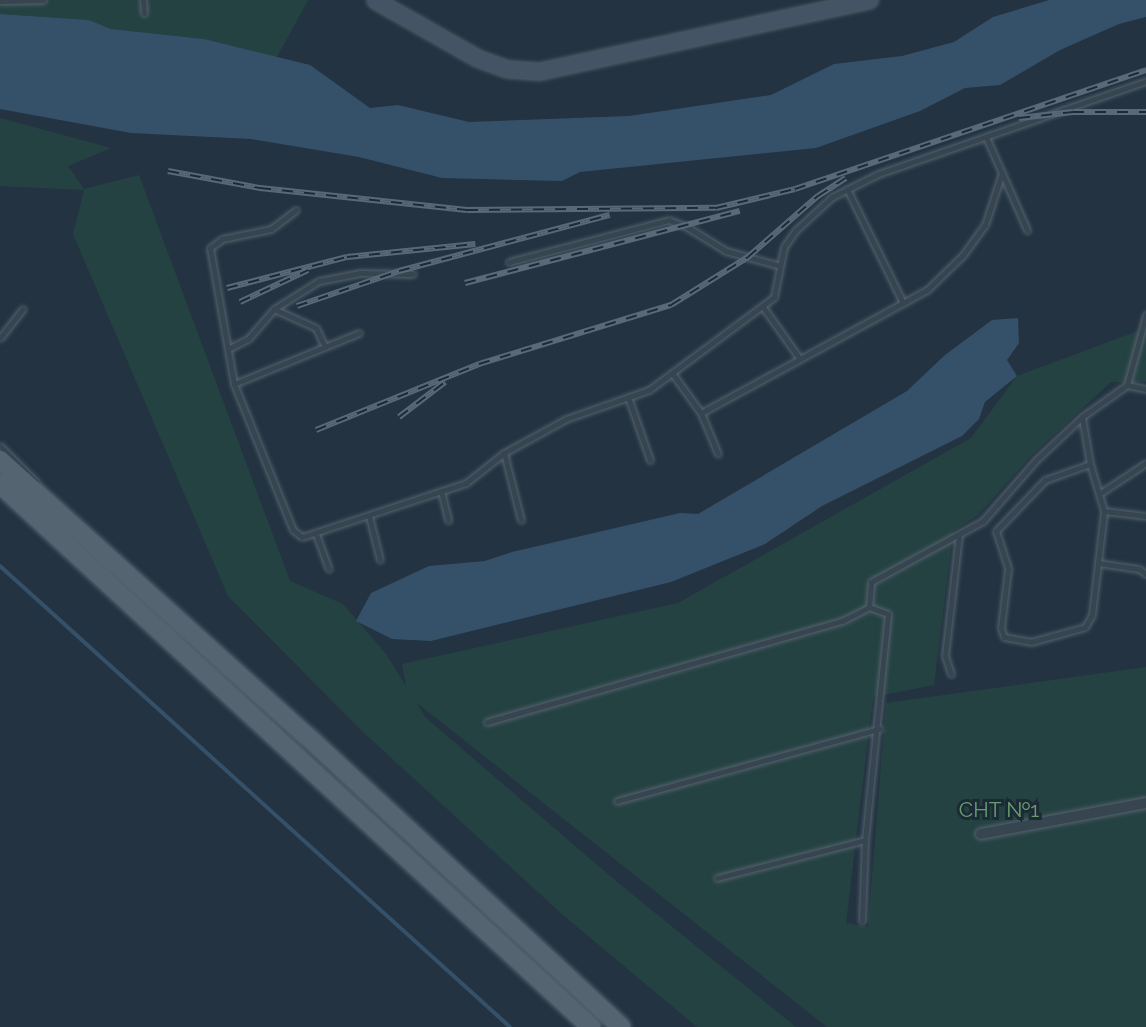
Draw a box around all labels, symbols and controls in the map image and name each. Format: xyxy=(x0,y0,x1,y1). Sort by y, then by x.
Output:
park label: СНТ №1 xyxy=(959,797,1039,823)

